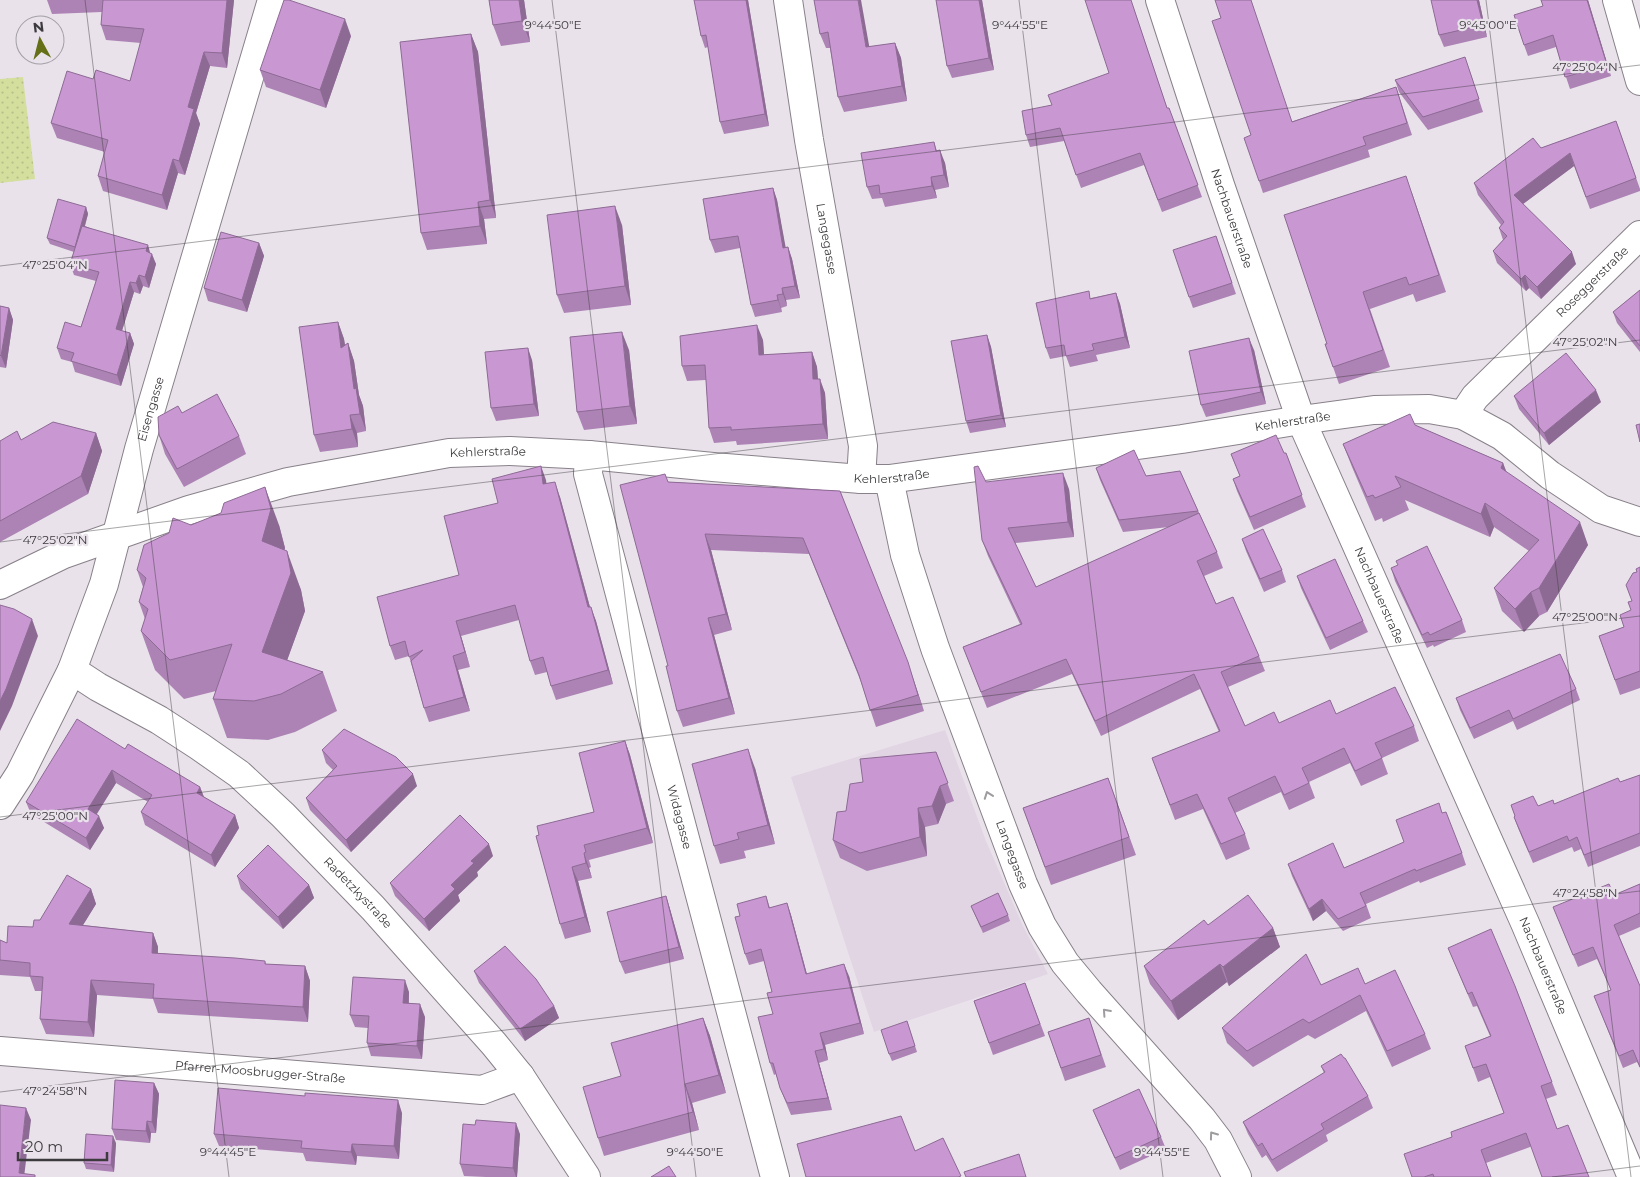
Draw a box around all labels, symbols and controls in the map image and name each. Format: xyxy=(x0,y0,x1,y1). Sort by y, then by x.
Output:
north arrow xyxy=(15,15,65,65)
text: N xyxy=(32,17,45,37)
text: 9°44'50"E xyxy=(524,17,582,32)
text: 9°44'55"E xyxy=(992,17,1048,32)
text: 9°45'00"E xyxy=(1459,17,1517,32)
text: 47°25'04"N xyxy=(1552,59,1618,74)
street label: Nachbauerstraße xyxy=(1208,167,1256,270)
street label: Langegasse xyxy=(813,202,841,276)
street label: Roseggerstraße xyxy=(1553,243,1631,320)
text: 47°25'04"N xyxy=(22,257,88,272)
text: 47°25'02"N xyxy=(1553,334,1617,349)
street label: Eisengasse xyxy=(134,375,167,443)
street label: Kehlerstraße xyxy=(1254,408,1331,434)
street label: Kehlerstraße xyxy=(449,443,526,460)
street label: Kehlerstraße xyxy=(853,466,930,486)
text: 47°25'02"N xyxy=(23,532,87,547)
street label: Nachbauerstraße xyxy=(1351,544,1408,646)
text: 47°25'00"N xyxy=(1552,609,1618,624)
street label: Widagasse xyxy=(664,783,695,851)
one-way arrow xyxy=(984,791,994,799)
text: 47°25'00"N xyxy=(22,808,88,823)
street label: Langegasse xyxy=(993,818,1032,891)
street label: Radetzkystraße xyxy=(321,854,396,931)
text: 47°24'58"N xyxy=(1552,885,1618,900)
street label: Nachbauerstraße xyxy=(1516,914,1571,1017)
one-way arrow xyxy=(1103,1009,1112,1018)
street label: Pfarrer-Moosbrugger-Straße xyxy=(174,1057,346,1086)
text: 47°24'58"N xyxy=(22,1083,88,1098)
scale bar xyxy=(18,1130,106,1162)
one-way arrow xyxy=(1211,1132,1219,1141)
text: 20 m xyxy=(25,1137,63,1156)
text: 9°44'45"E xyxy=(200,1144,256,1159)
text: 9°44'50"E xyxy=(666,1144,724,1159)
text: 9°44'55"E xyxy=(1134,1144,1190,1159)

